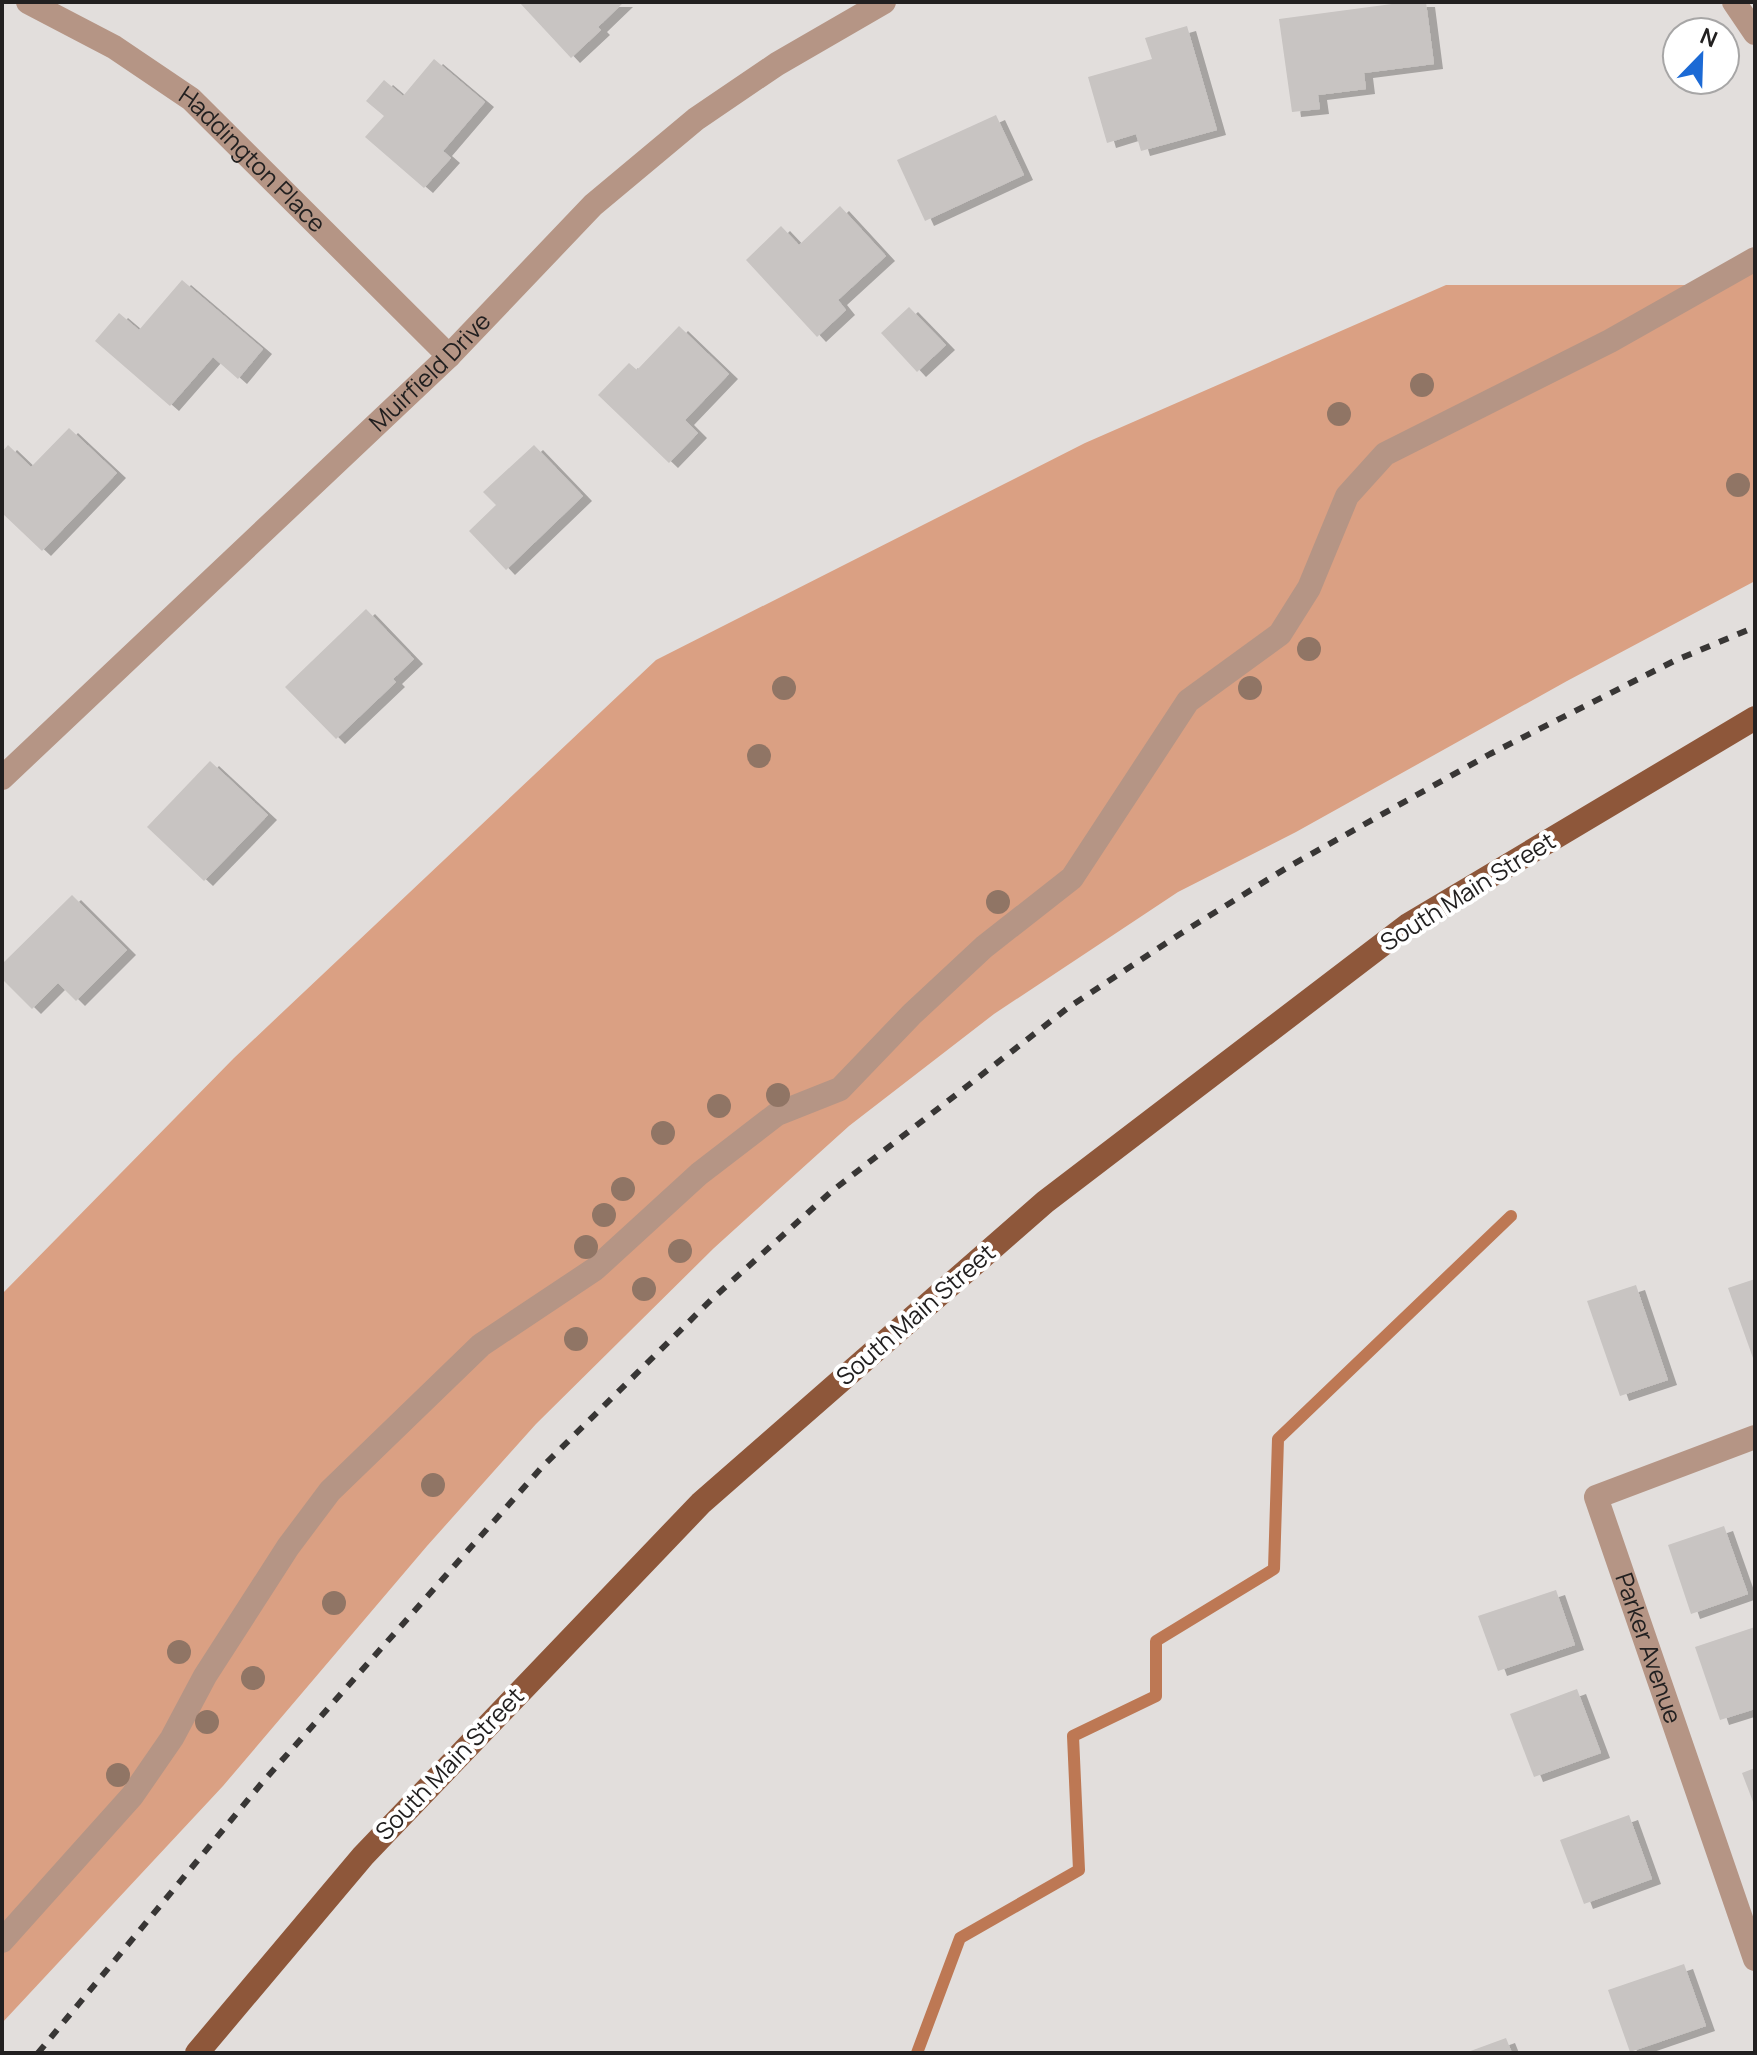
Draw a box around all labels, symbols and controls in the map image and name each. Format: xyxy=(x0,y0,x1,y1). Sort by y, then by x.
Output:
north arrow xyxy=(1661,16,1741,96)
text: N xyxy=(1696,21,1722,54)
street label: Haddington Place xyxy=(173,78,334,239)
street label: Muirfield Drive xyxy=(361,304,497,438)
street label: South Main Street xyxy=(1373,824,1561,958)
street label: South Main Street xyxy=(829,1236,1002,1392)
street label: Parker Avenue xyxy=(1608,1568,1691,1728)
street label: South Main Street xyxy=(367,1679,530,1847)

